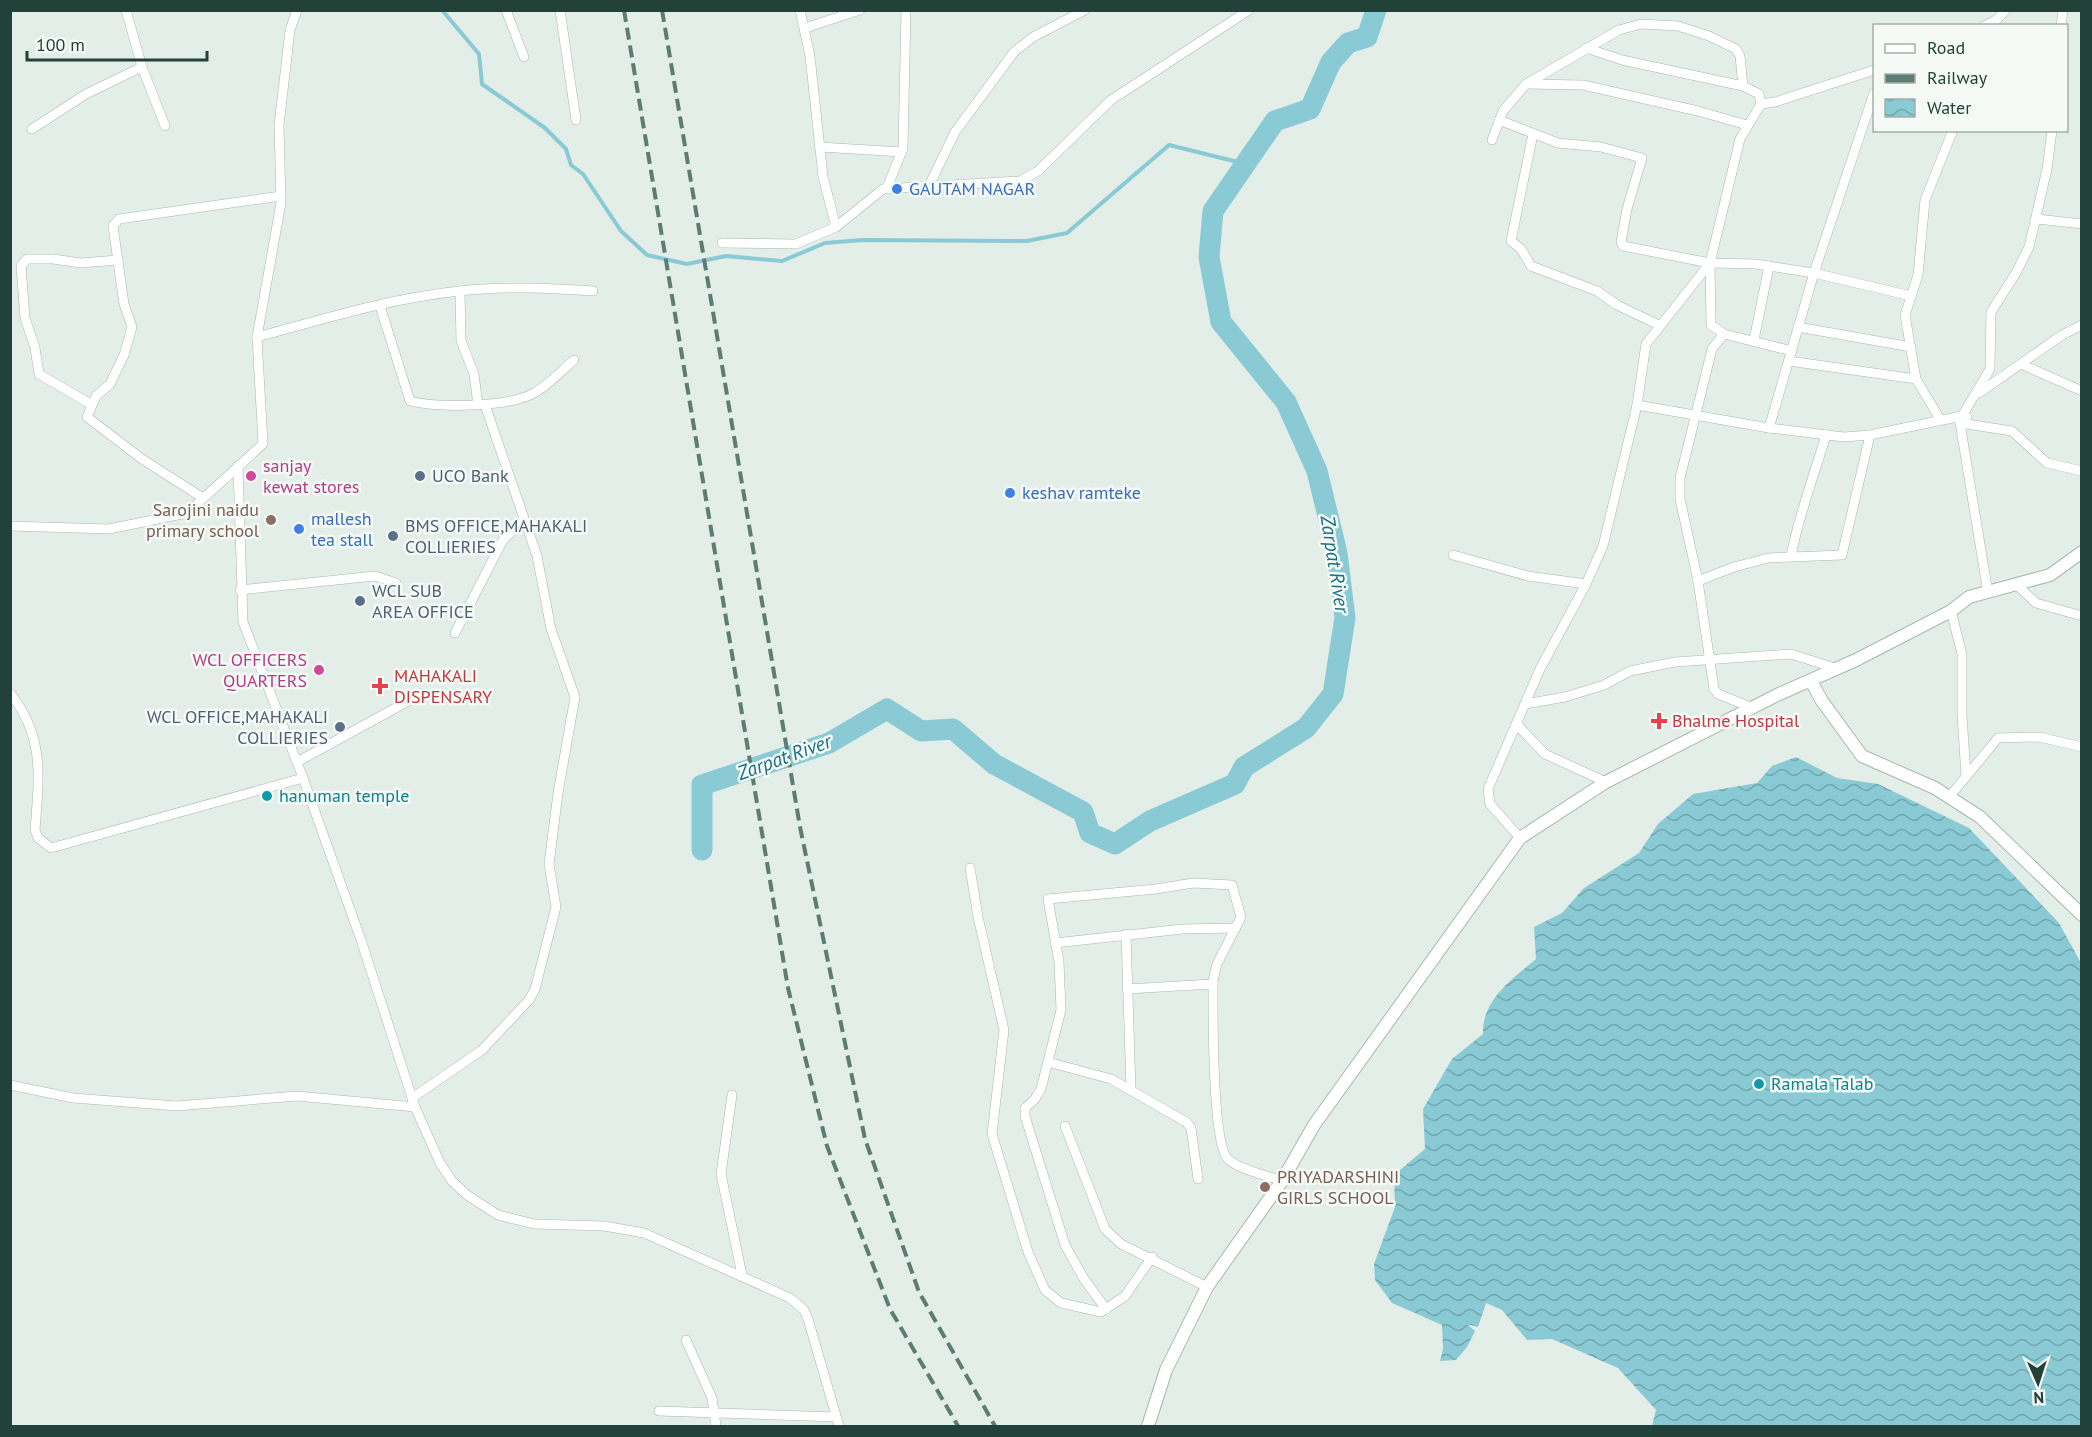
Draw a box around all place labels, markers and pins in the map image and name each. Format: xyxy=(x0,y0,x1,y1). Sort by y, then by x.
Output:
place label: GAUTAM NAGAR xyxy=(909,177,1035,200)
marker: GAUTAM NAGAR xyxy=(890,182,904,196)
place label: sanjay kewat stores xyxy=(263,454,359,498)
place label: UCO Bank xyxy=(432,464,509,487)
marker: sanjay kewat stores xyxy=(244,469,258,483)
marker: UCO Bank xyxy=(413,469,427,483)
place label: keshav ramteke xyxy=(1022,481,1141,504)
marker: keshav ramteke xyxy=(1003,486,1017,500)
place label: Sarojini naidu primary school xyxy=(146,498,260,542)
place label: mallesh tea stall xyxy=(311,507,374,551)
marker: Sarojini naidu primary school xyxy=(264,513,278,527)
place label: BMS OFFICE,MAHAKALI COLLIERIES xyxy=(405,514,587,558)
marker: mallesh tea stall xyxy=(292,522,306,536)
marker: BMS OFFICE,MAHAKALI COLLIERIES xyxy=(386,529,400,543)
place label: WCL SUB AREA OFFICE xyxy=(372,579,474,623)
marker: WCL SUB AREA OFFICE xyxy=(353,594,367,608)
place label: WCL OFFICERS QUARTERS xyxy=(192,648,307,692)
marker: WCL OFFICERS QUARTERS xyxy=(312,663,326,677)
place label: MAHAKALI DISPENSARY xyxy=(394,664,492,708)
marker: MAHAKALI DISPENSARY xyxy=(371,677,389,695)
place label: WCL OFFICE,MAHAKALI COLLIERIES xyxy=(147,705,328,749)
place label: Bhalme Hospital xyxy=(1672,709,1800,732)
marker: Bhalme Hospital xyxy=(1650,712,1668,730)
marker: WCL OFFICE,MAHAKALI COLLIERIES xyxy=(333,720,347,734)
place label: hanuman temple xyxy=(279,784,409,807)
marker: hanuman temple xyxy=(260,789,274,803)
place label: Ramala Talab xyxy=(1771,1072,1873,1095)
marker: Ramala Talab xyxy=(1752,1077,1766,1091)
place label: PRIYADARSHINI GIRLS SCHOOL xyxy=(1277,1165,1399,1209)
marker: PRIYADARSHINI GIRLS SCHOOL xyxy=(1258,1180,1272,1194)

